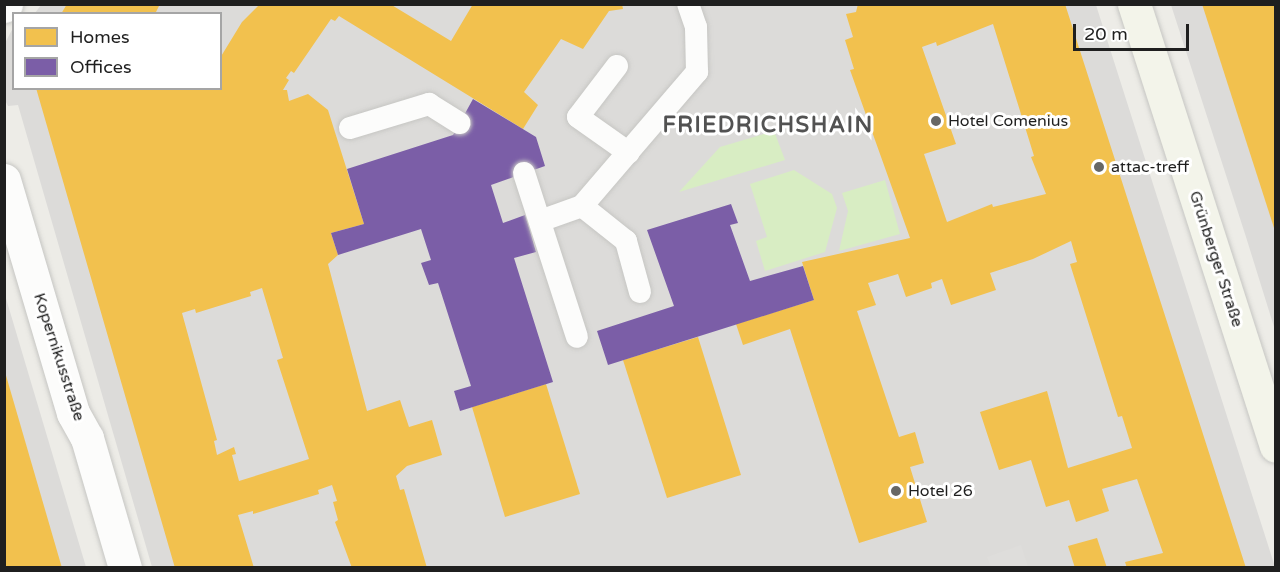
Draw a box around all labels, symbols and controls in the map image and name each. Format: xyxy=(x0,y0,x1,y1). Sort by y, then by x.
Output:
legend xyxy=(12,12,222,90)
scale bar xyxy=(1076,12,1192,50)
text: 20 m xyxy=(1084,23,1128,45)
text: Homes xyxy=(70,26,130,48)
text: Offices xyxy=(70,56,132,78)
place label: Hotel Comenius xyxy=(948,111,1068,131)
district label: FRIEDRICHSHAIN xyxy=(662,113,874,139)
marker: Hotel Comenius xyxy=(929,114,943,128)
place label: attac-treff xyxy=(1111,157,1189,177)
marker: attac-treff xyxy=(1092,160,1106,174)
street label: Grünberger Straße xyxy=(1185,189,1247,329)
street label: Kopernikusstraße xyxy=(29,291,89,423)
place label: Hotel 26 xyxy=(908,481,973,501)
marker: Hotel 26 xyxy=(889,484,903,498)

